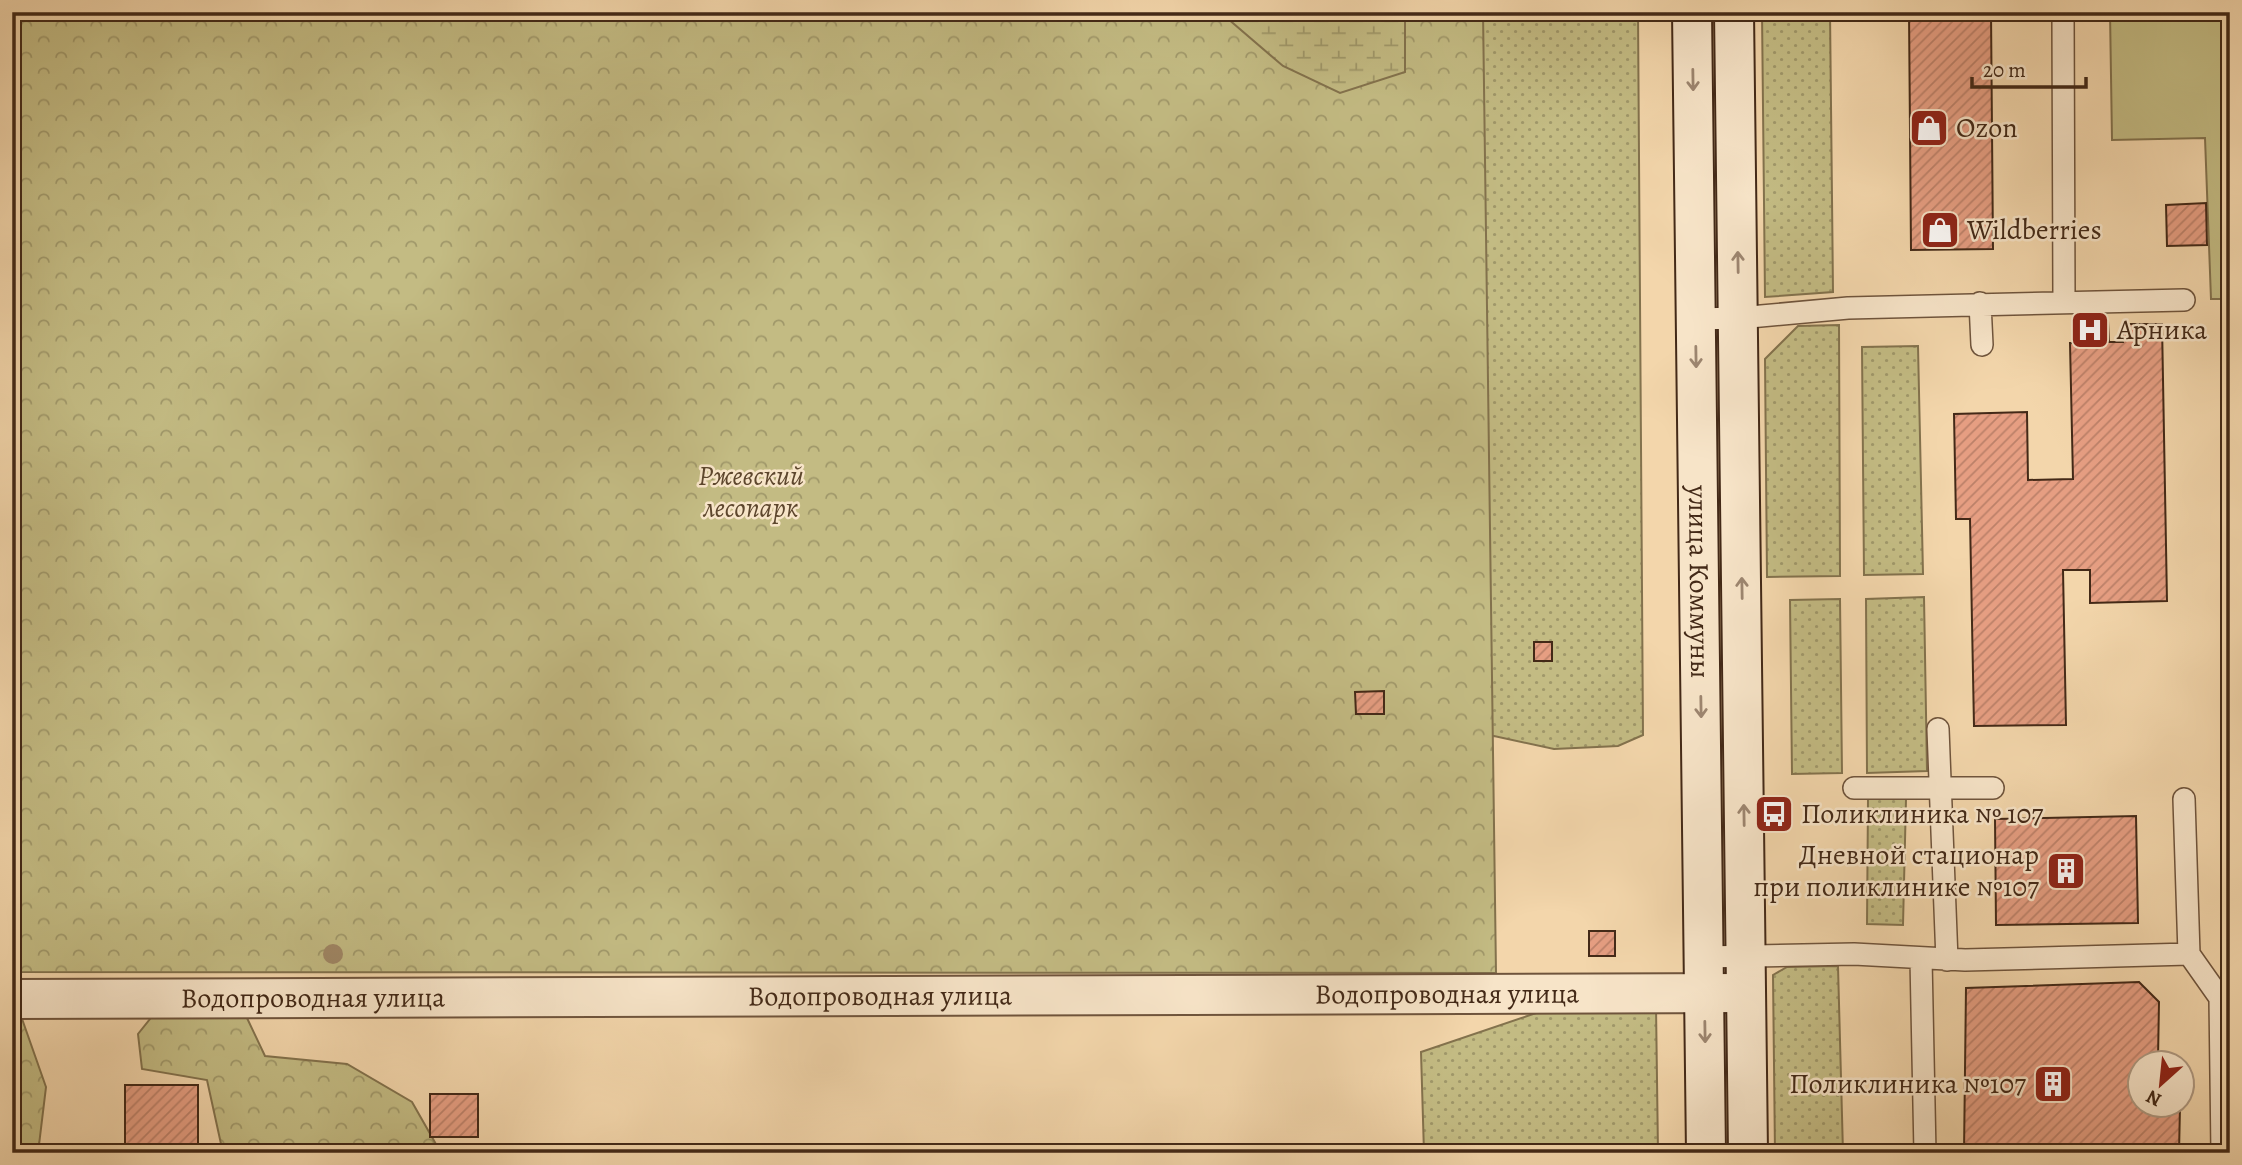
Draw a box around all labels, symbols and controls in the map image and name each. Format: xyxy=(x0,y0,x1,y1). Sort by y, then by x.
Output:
scale bar xyxy=(1972,46,2086,90)
text: 20 m xyxy=(1983,56,2026,84)
one-way arrow xyxy=(1686,69,1700,92)
shop icon: Ozon xyxy=(1908,107,1950,149)
place label: Ozon xyxy=(1956,109,2018,147)
shop icon: Wildberries xyxy=(1919,209,1961,251)
place label: Wildberries xyxy=(1966,211,2102,249)
one-way arrow xyxy=(1731,251,1745,274)
hospital icon: Арника xyxy=(2069,309,2111,351)
place label: Арника xyxy=(2116,311,2207,349)
one-way arrow xyxy=(1689,345,1703,368)
park label: Ржевский лесопарк xyxy=(698,457,804,527)
street label: улица Коммуны xyxy=(1679,484,1719,679)
one-way arrow xyxy=(1735,576,1749,599)
one-way arrow xyxy=(1694,695,1707,718)
bus stop icon: Поликлиника № 107 xyxy=(1753,793,1795,835)
place label: Поликлиника № 107 xyxy=(1801,795,2043,833)
one-way arrow xyxy=(1738,804,1751,827)
place label: Дневной стационар при поликлинике №107 xyxy=(1753,836,2039,906)
building icon: Дневной стационар при поликлинике №107 xyxy=(2045,850,2087,892)
street label: Водопроводная улица xyxy=(1315,975,1579,1013)
street label: Водопроводная улица xyxy=(748,977,1012,1015)
street label: Водопроводная улица xyxy=(181,979,445,1017)
one-way arrow xyxy=(1698,1021,1712,1044)
north arrow xyxy=(2126,1050,2196,1120)
building icon: Поликлиника №107 xyxy=(2032,1063,2074,1105)
place label: Поликлиника №107 xyxy=(1789,1065,2026,1103)
text: N xyxy=(2142,1083,2166,1113)

